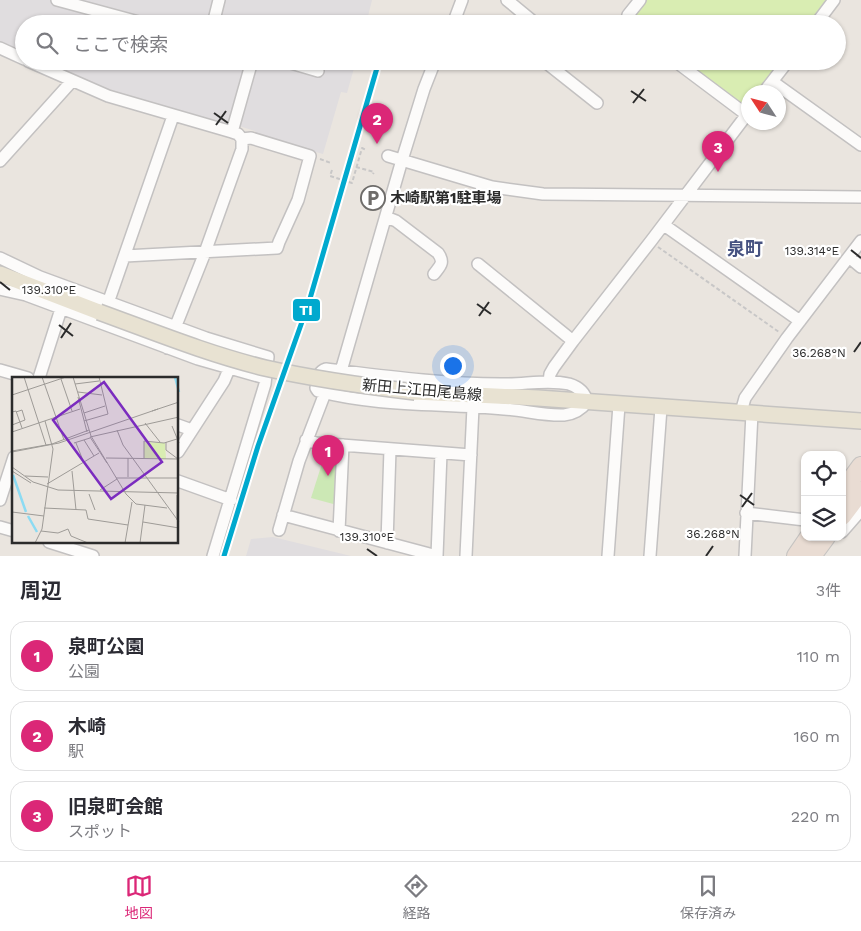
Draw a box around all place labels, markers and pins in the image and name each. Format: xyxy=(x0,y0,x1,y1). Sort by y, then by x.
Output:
pin: 2 xyxy=(361,103,393,144)
pin: 3 xyxy=(702,131,734,172)
parking icon: 木崎駅第1駐車場 xyxy=(360,185,386,211)
place label: 木崎駅第1駐車場 xyxy=(390,189,501,207)
pin: 1 xyxy=(312,435,344,476)

